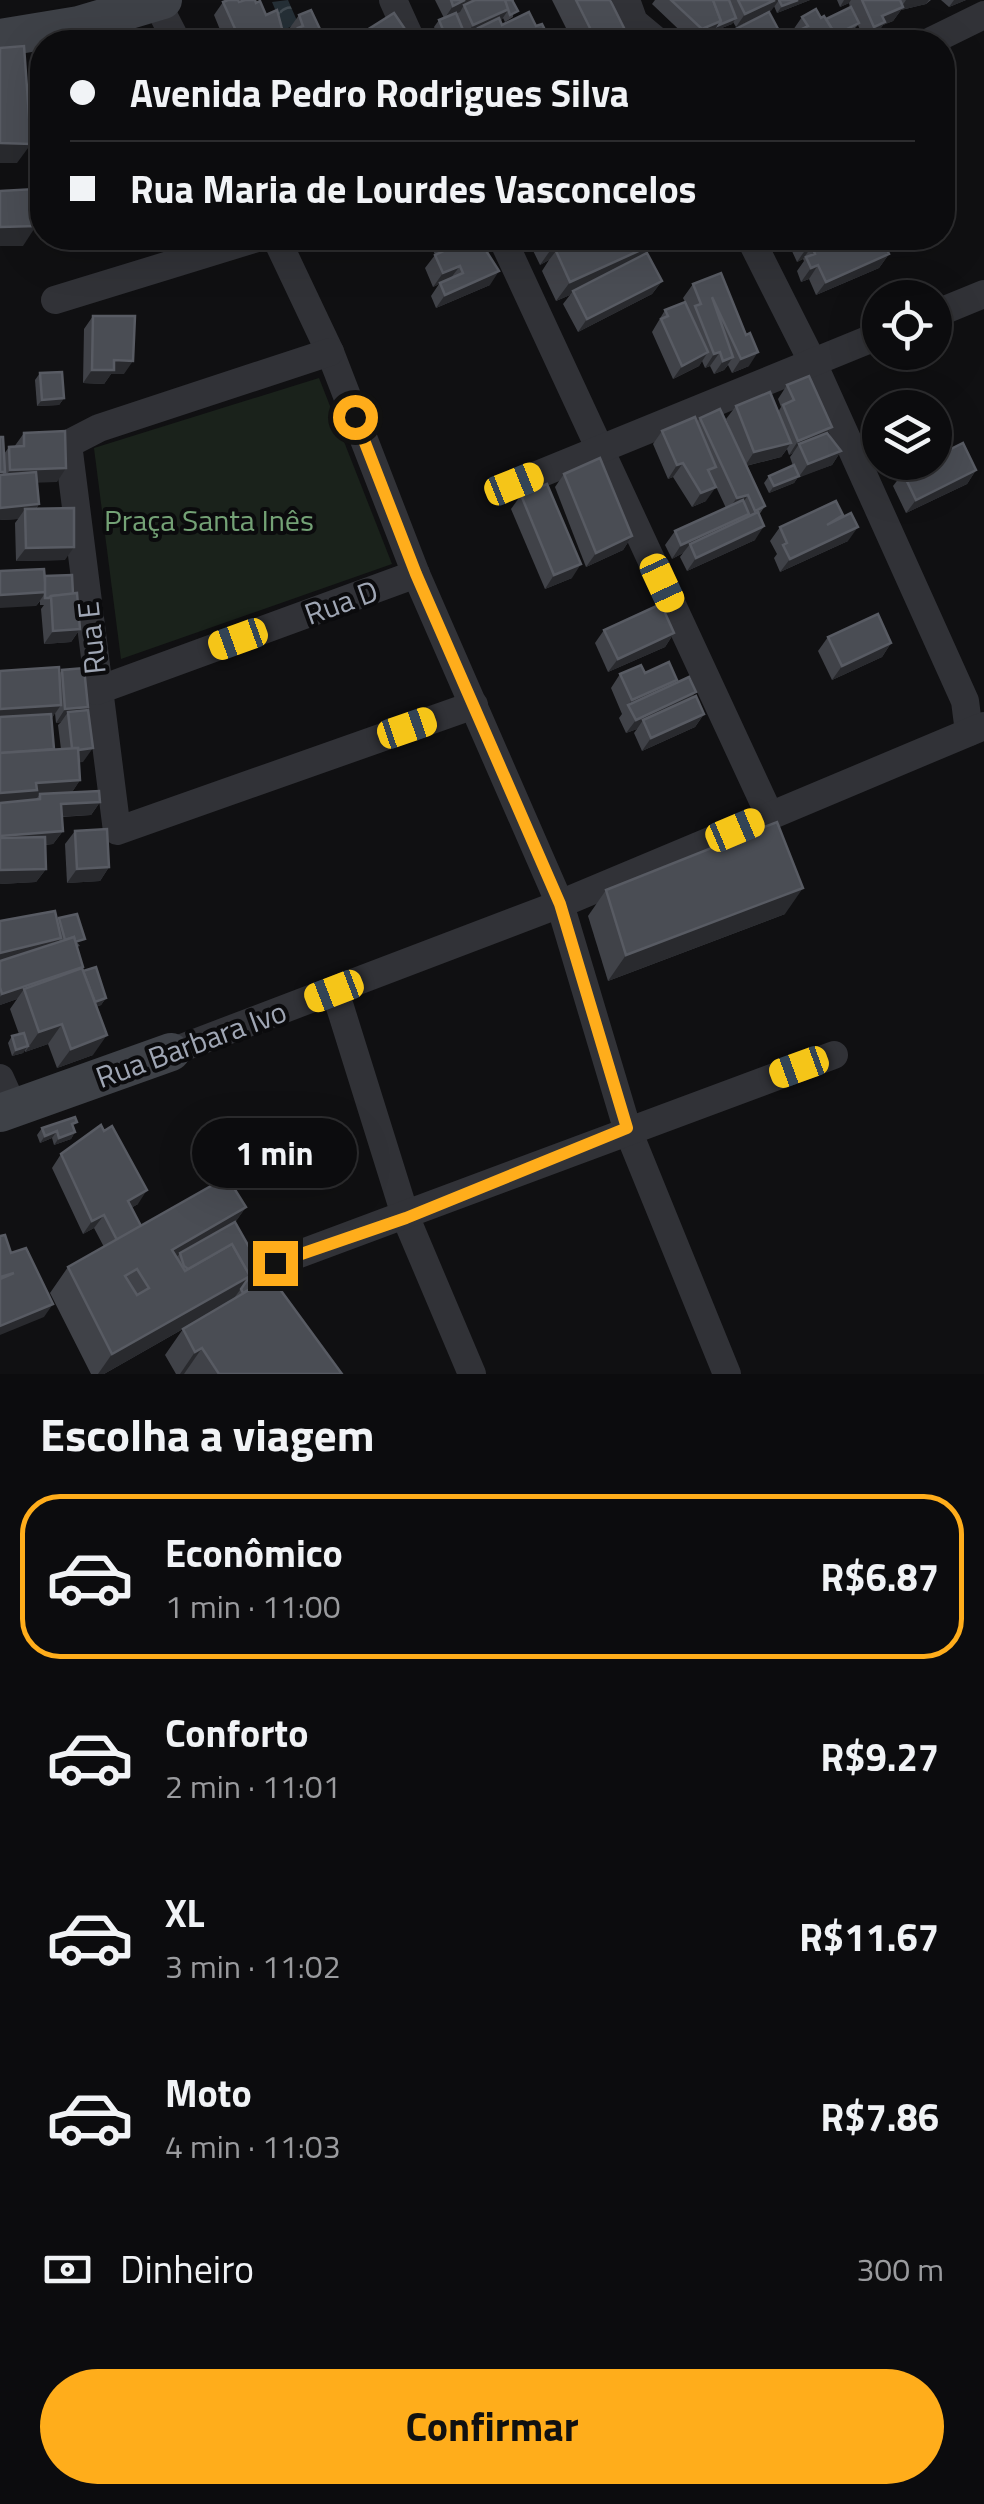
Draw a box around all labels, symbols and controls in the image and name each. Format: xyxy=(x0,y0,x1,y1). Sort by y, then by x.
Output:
text: Avenida Pedro Rodrigues Silva xyxy=(130,64,629,122)
text: Rua Maria de Lourdes Vasconcelos xyxy=(130,160,697,218)
map controls xyxy=(862,280,952,480)
button: locate xyxy=(862,280,952,370)
button: layers xyxy=(862,390,952,480)
route start xyxy=(333,395,378,440)
car xyxy=(481,459,547,509)
park label: Praça Santa Inês xyxy=(104,497,314,543)
car xyxy=(636,549,688,617)
street label: Rua D xyxy=(298,568,384,636)
street label: Rua E xyxy=(64,600,118,676)
car xyxy=(205,615,271,663)
car xyxy=(374,704,440,752)
car xyxy=(702,804,768,856)
car xyxy=(301,966,367,1016)
street label: Rua Barbara Ivo xyxy=(89,988,293,1100)
car xyxy=(766,1043,832,1091)
callout: 1 min xyxy=(192,1118,358,1188)
text: 1 min xyxy=(236,1129,313,1177)
route end xyxy=(253,1241,298,1286)
text: Escolha a viagem xyxy=(40,1400,375,1468)
text: Econômico xyxy=(165,1524,343,1582)
icon: car xyxy=(45,1532,135,1622)
text: R$6.87 xyxy=(821,1548,939,1606)
text: 1 min · 11:00 xyxy=(165,1582,341,1630)
text: Conforto xyxy=(165,1704,308,1762)
icon: car xyxy=(45,1712,135,1802)
text: R$9.27 xyxy=(821,1728,939,1786)
text: 2 min · 11:01 xyxy=(165,1762,341,1810)
text: XL xyxy=(165,1884,205,1942)
icon: car xyxy=(45,1892,135,1982)
text: R$11.67 xyxy=(799,1908,939,1966)
text: 3 min · 11:02 xyxy=(165,1942,341,1990)
text: Moto xyxy=(165,2064,252,2122)
icon: car xyxy=(45,2072,135,2162)
text: R$7.86 xyxy=(821,2088,939,2146)
text: 4 min · 11:03 xyxy=(165,2122,341,2170)
text: Dinheiro xyxy=(120,2240,254,2298)
icon: cash xyxy=(40,2242,95,2297)
text: 300 m xyxy=(856,2245,944,2293)
button: Confirmar xyxy=(40,2369,944,2484)

